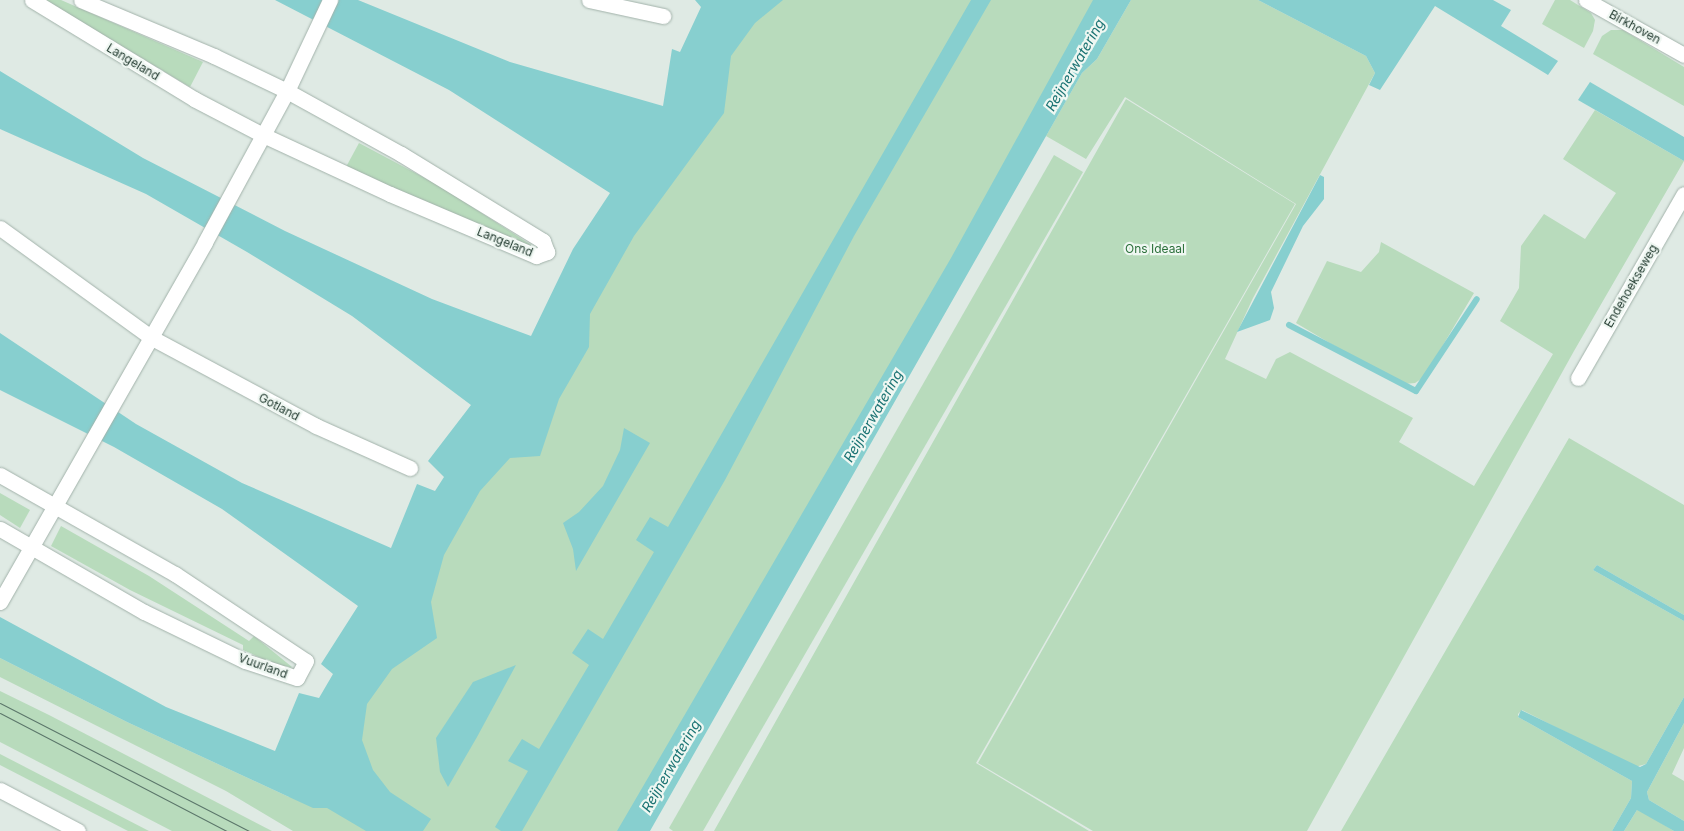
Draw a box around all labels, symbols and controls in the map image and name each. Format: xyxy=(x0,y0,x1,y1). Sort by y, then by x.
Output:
street label: Birkhoven xyxy=(1607,7,1663,47)
water label: Reijnerwatering xyxy=(1042,16,1108,114)
street label: Langeland xyxy=(104,41,162,83)
street label: Langeland xyxy=(475,224,535,260)
park label: Ons Ideaal xyxy=(1125,242,1185,256)
street label: Endehoekseweg xyxy=(1601,242,1661,330)
water label: Reijnerwatering xyxy=(840,367,906,465)
street label: Gotland xyxy=(256,390,302,424)
street label: Vuurland xyxy=(236,650,290,682)
water label: Reijnerwatering xyxy=(638,717,704,815)

